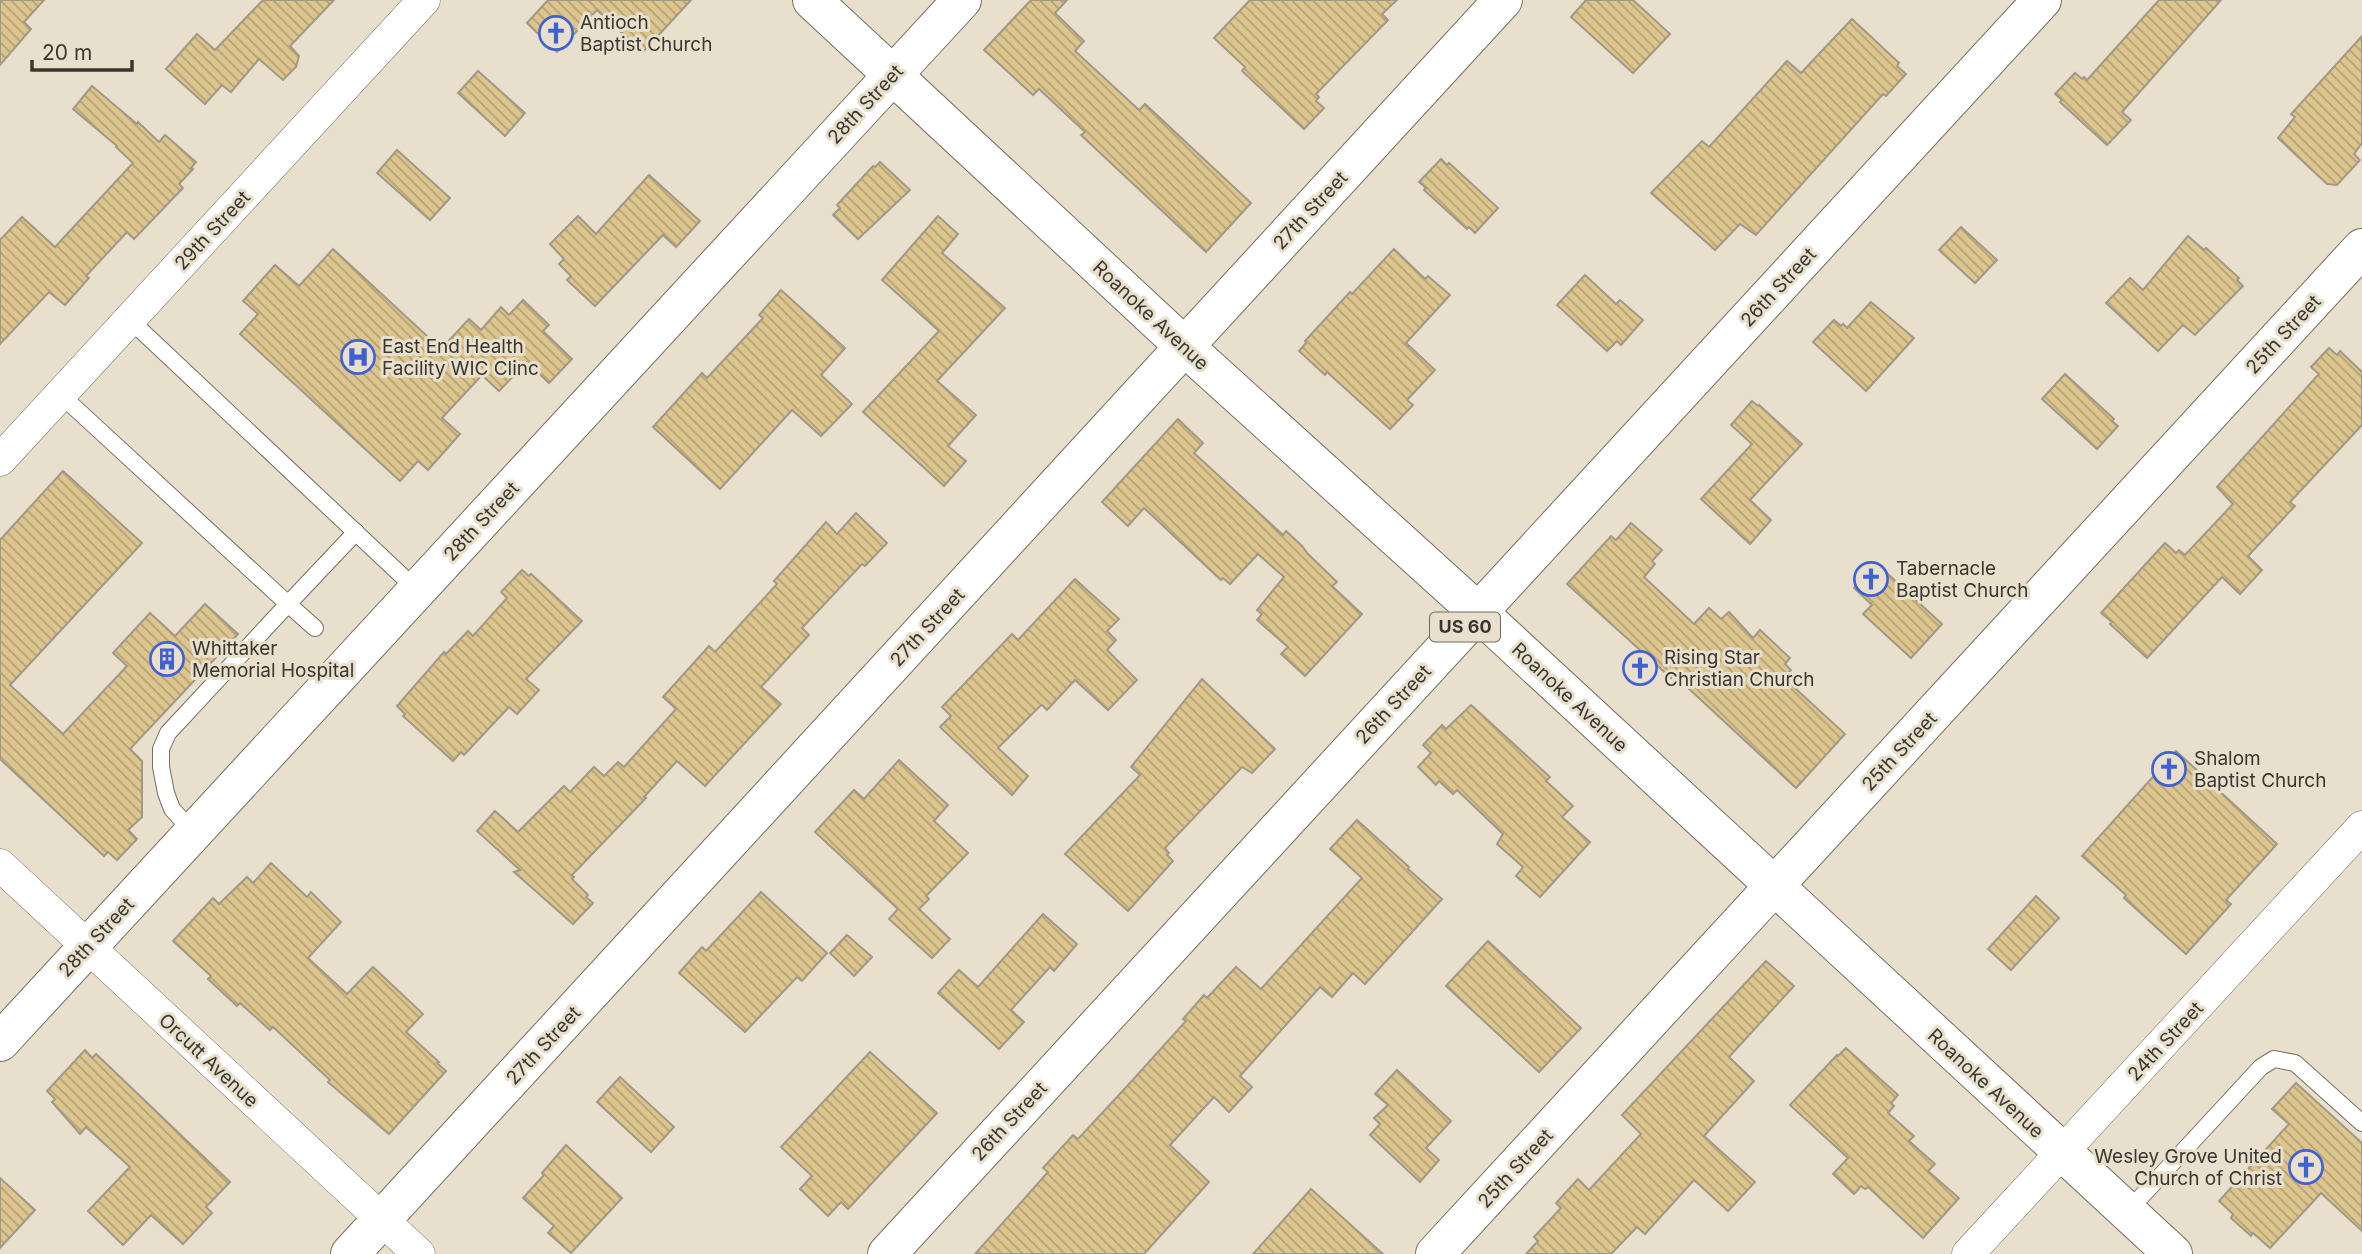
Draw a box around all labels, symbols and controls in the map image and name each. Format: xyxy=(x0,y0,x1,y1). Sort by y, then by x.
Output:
place label: Antioch Baptist Church xyxy=(580,11,712,56)
church icon: Antioch Baptist Church xyxy=(537,14,575,52)
scale bar xyxy=(32,28,131,72)
text: 20 m xyxy=(42,40,92,65)
street label: 28th Street xyxy=(823,60,908,149)
street label: 27th Street xyxy=(1268,166,1352,254)
street label: 29th Street xyxy=(170,186,255,275)
street label: 26th Street xyxy=(1736,243,1821,332)
street label: Roanoke Avenue xyxy=(1088,256,1213,375)
street label: 25th Street xyxy=(2241,290,2326,379)
place label: East End Health Facility WIC Clinc xyxy=(382,335,539,380)
hospital icon: East End Health Facility WIC Clinc xyxy=(339,338,377,376)
street label: 28th Street xyxy=(439,477,524,566)
place label: Tabernacle Baptist Church xyxy=(1896,557,2028,602)
church icon: Tabernacle Baptist Church xyxy=(1852,560,1890,598)
street label: 27th Street xyxy=(885,583,969,671)
road number: US 60 xyxy=(1430,612,1500,642)
place label: Whittaker Memorial Hospital xyxy=(192,637,354,682)
street label: Roanoke Avenue xyxy=(1507,638,1632,757)
building icon: Whittaker Memorial Hospital xyxy=(148,640,186,678)
place label: Rising Star Christian Church xyxy=(1664,646,1815,691)
church icon: Rising Star Christian Church xyxy=(1621,649,1659,687)
street label: 26th Street xyxy=(1351,660,1436,749)
street label: 25th Street xyxy=(1857,707,1942,796)
place label: Shalom Baptist Church xyxy=(2194,747,2326,792)
church icon: Shalom Baptist Church xyxy=(2150,750,2188,788)
street label: 28th Street xyxy=(54,893,139,982)
street label: 24th Street xyxy=(2123,997,2208,1086)
street label: 27th Street xyxy=(501,1001,585,1089)
street label: Orcutt Avenue xyxy=(154,1008,263,1112)
street label: Roanoke Avenue xyxy=(1923,1024,2048,1143)
street label: 26th Street xyxy=(967,1077,1052,1166)
street label: 25th Street xyxy=(1473,1124,1558,1213)
place label: Wesley Grove United Church of Christ xyxy=(2094,1145,2282,1190)
church icon: Wesley Grove United Church of Christ xyxy=(2287,1148,2325,1186)

